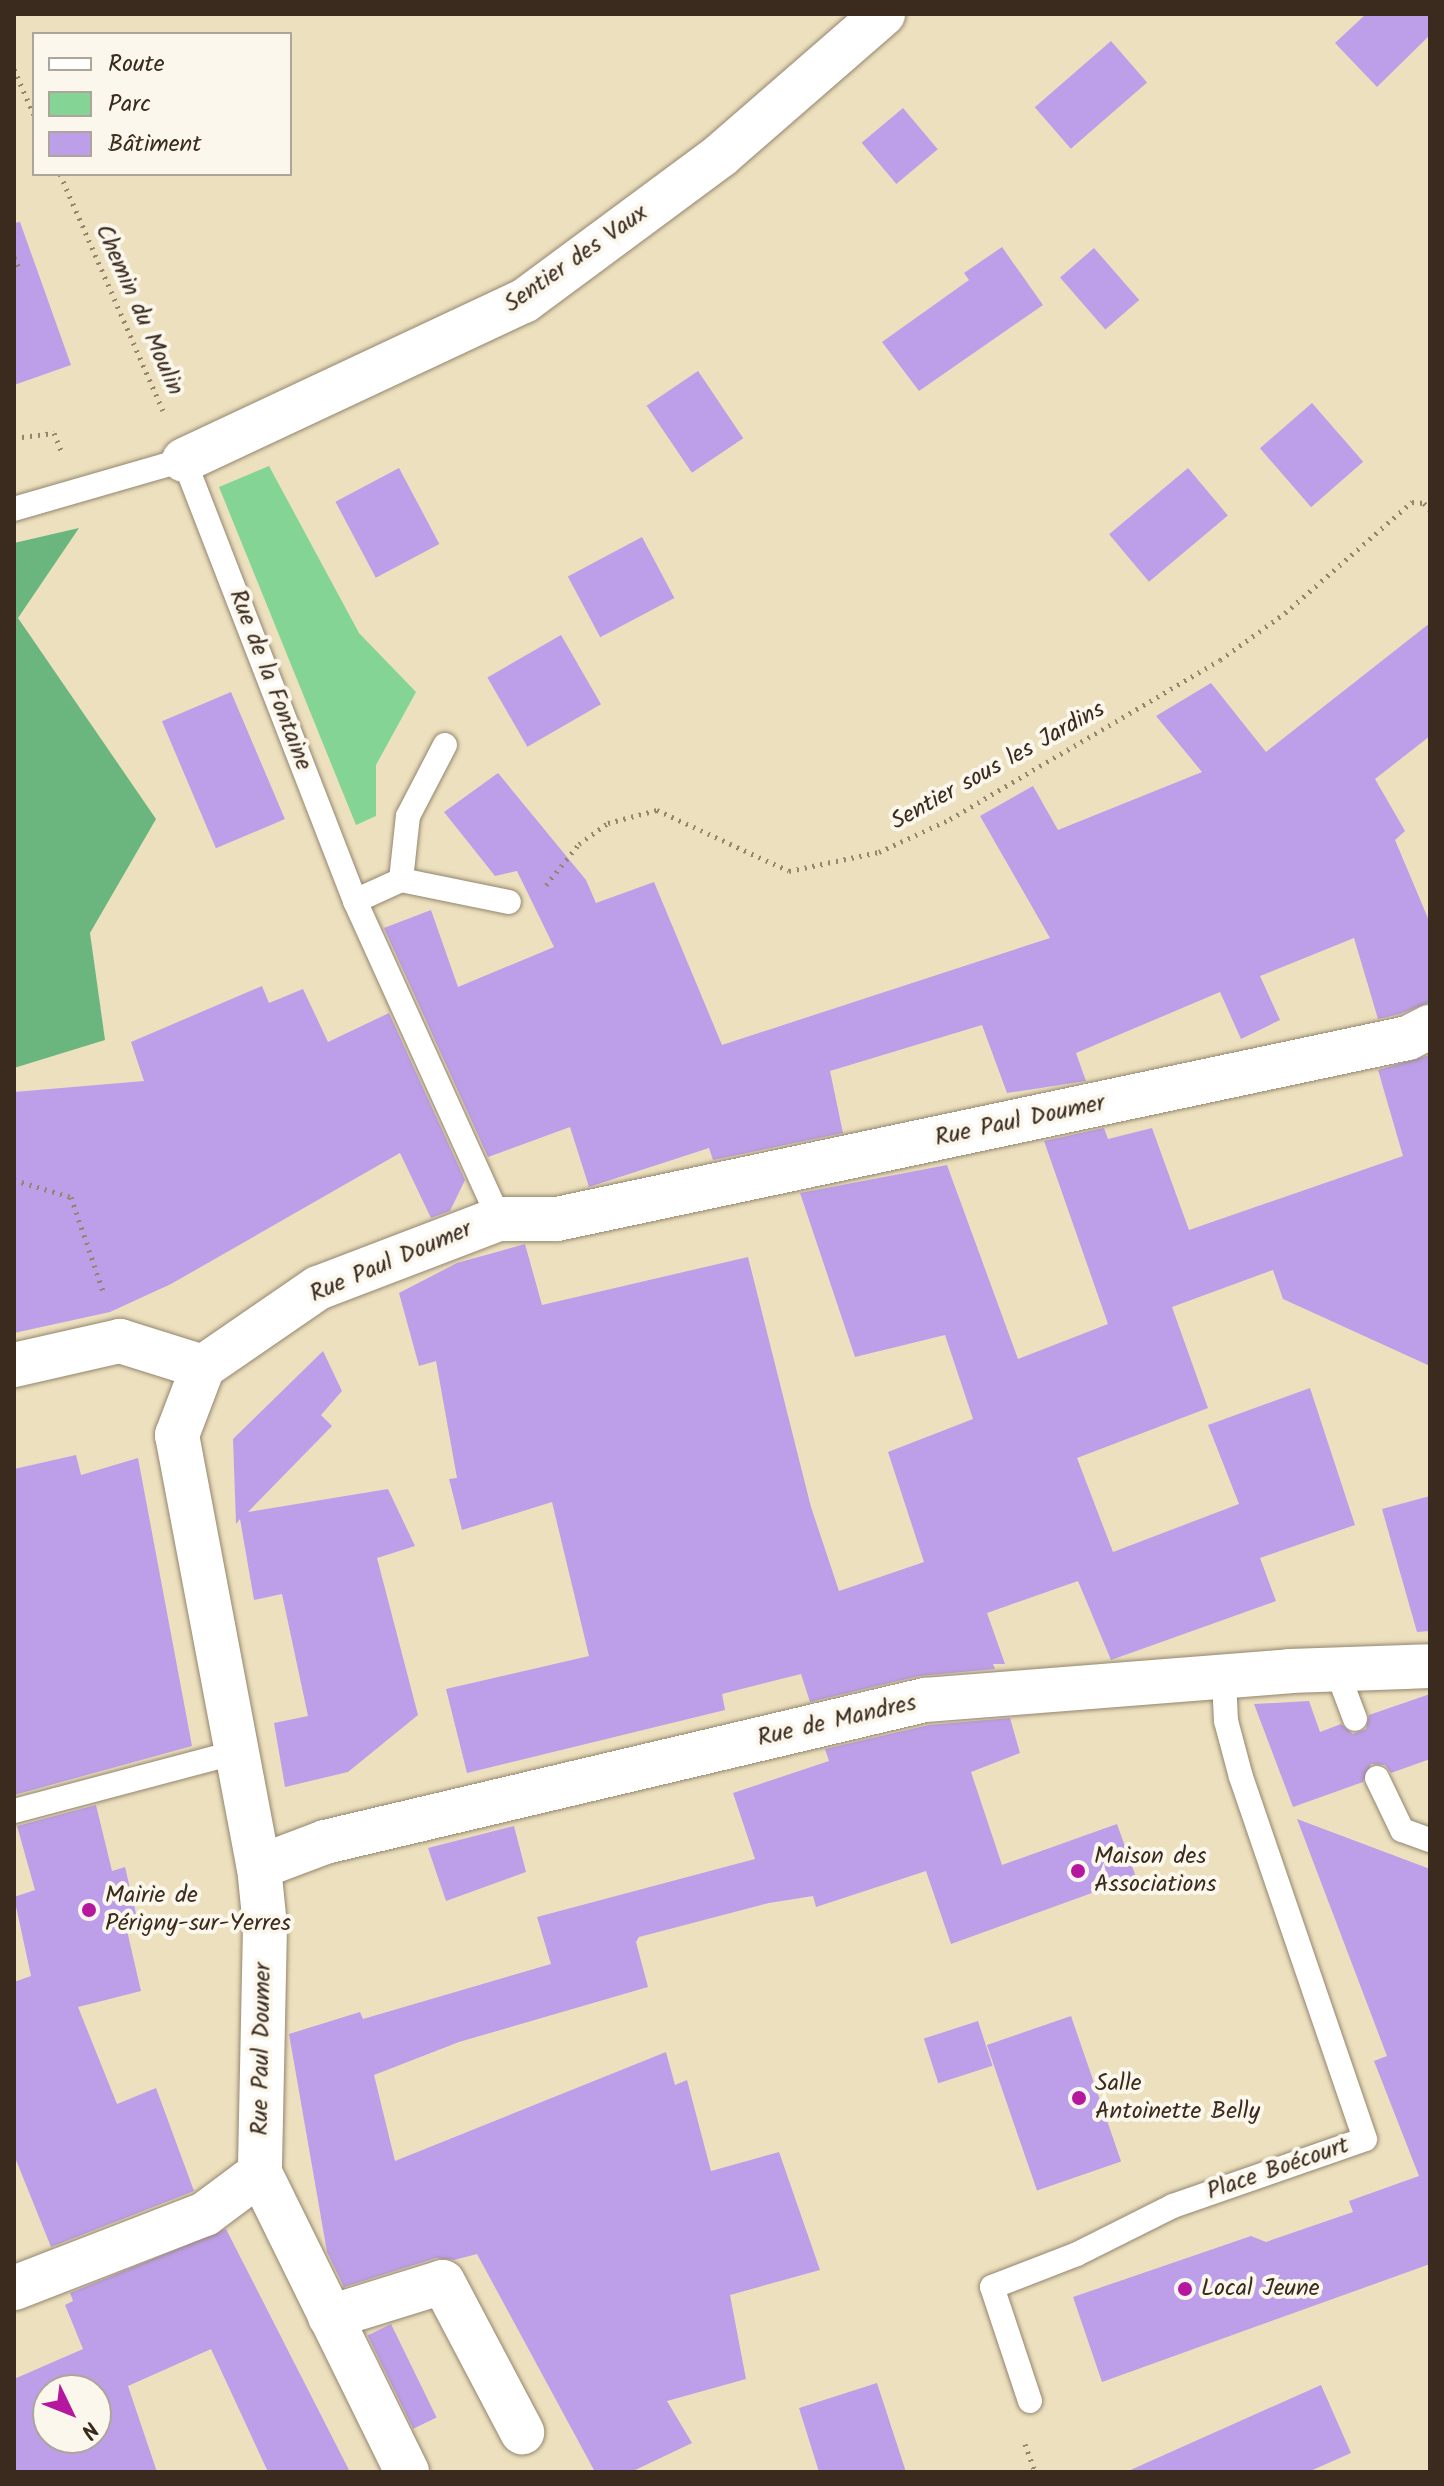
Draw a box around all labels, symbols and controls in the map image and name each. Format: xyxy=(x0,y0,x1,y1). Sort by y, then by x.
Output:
legend xyxy=(32,32,292,176)
text: Route xyxy=(108,45,165,84)
text: Parc xyxy=(108,85,151,124)
text: Bâtiment xyxy=(108,125,202,164)
street label: Sentier des Vaux xyxy=(499,199,653,319)
street label: Chemin du Moulin xyxy=(88,220,190,400)
street label: Rue de la Fontaine xyxy=(222,586,318,774)
street label: Sentier sous les Jardins xyxy=(886,695,1110,837)
street label: Rue Paul Doumer xyxy=(932,1089,1108,1153)
street label: Rue Paul Doumer xyxy=(306,1215,476,1309)
street label: Rue de Mandres xyxy=(755,1689,919,1753)
place label: Maison des Associations xyxy=(1094,1843,1216,1899)
marker: Maison des Associations xyxy=(1069,1862,1087,1880)
place label: Mairie de Périgny-sur-Yerres xyxy=(105,1882,291,1938)
marker: Mairie de Périgny-sur-Yerres xyxy=(80,1901,98,1919)
street label: Rue Paul Doumer xyxy=(246,1962,278,2136)
place label: Salle Antoinette Belly xyxy=(1095,2070,1260,2126)
marker: Salle Antoinette Belly xyxy=(1070,2089,1088,2107)
street label: Place Boécourt xyxy=(1203,2131,1353,2207)
place label: Local Jeune xyxy=(1201,2275,1320,2303)
marker: Local Jeune xyxy=(1176,2280,1194,2298)
north arrow xyxy=(32,2374,112,2454)
text: N xyxy=(71,2412,106,2446)

